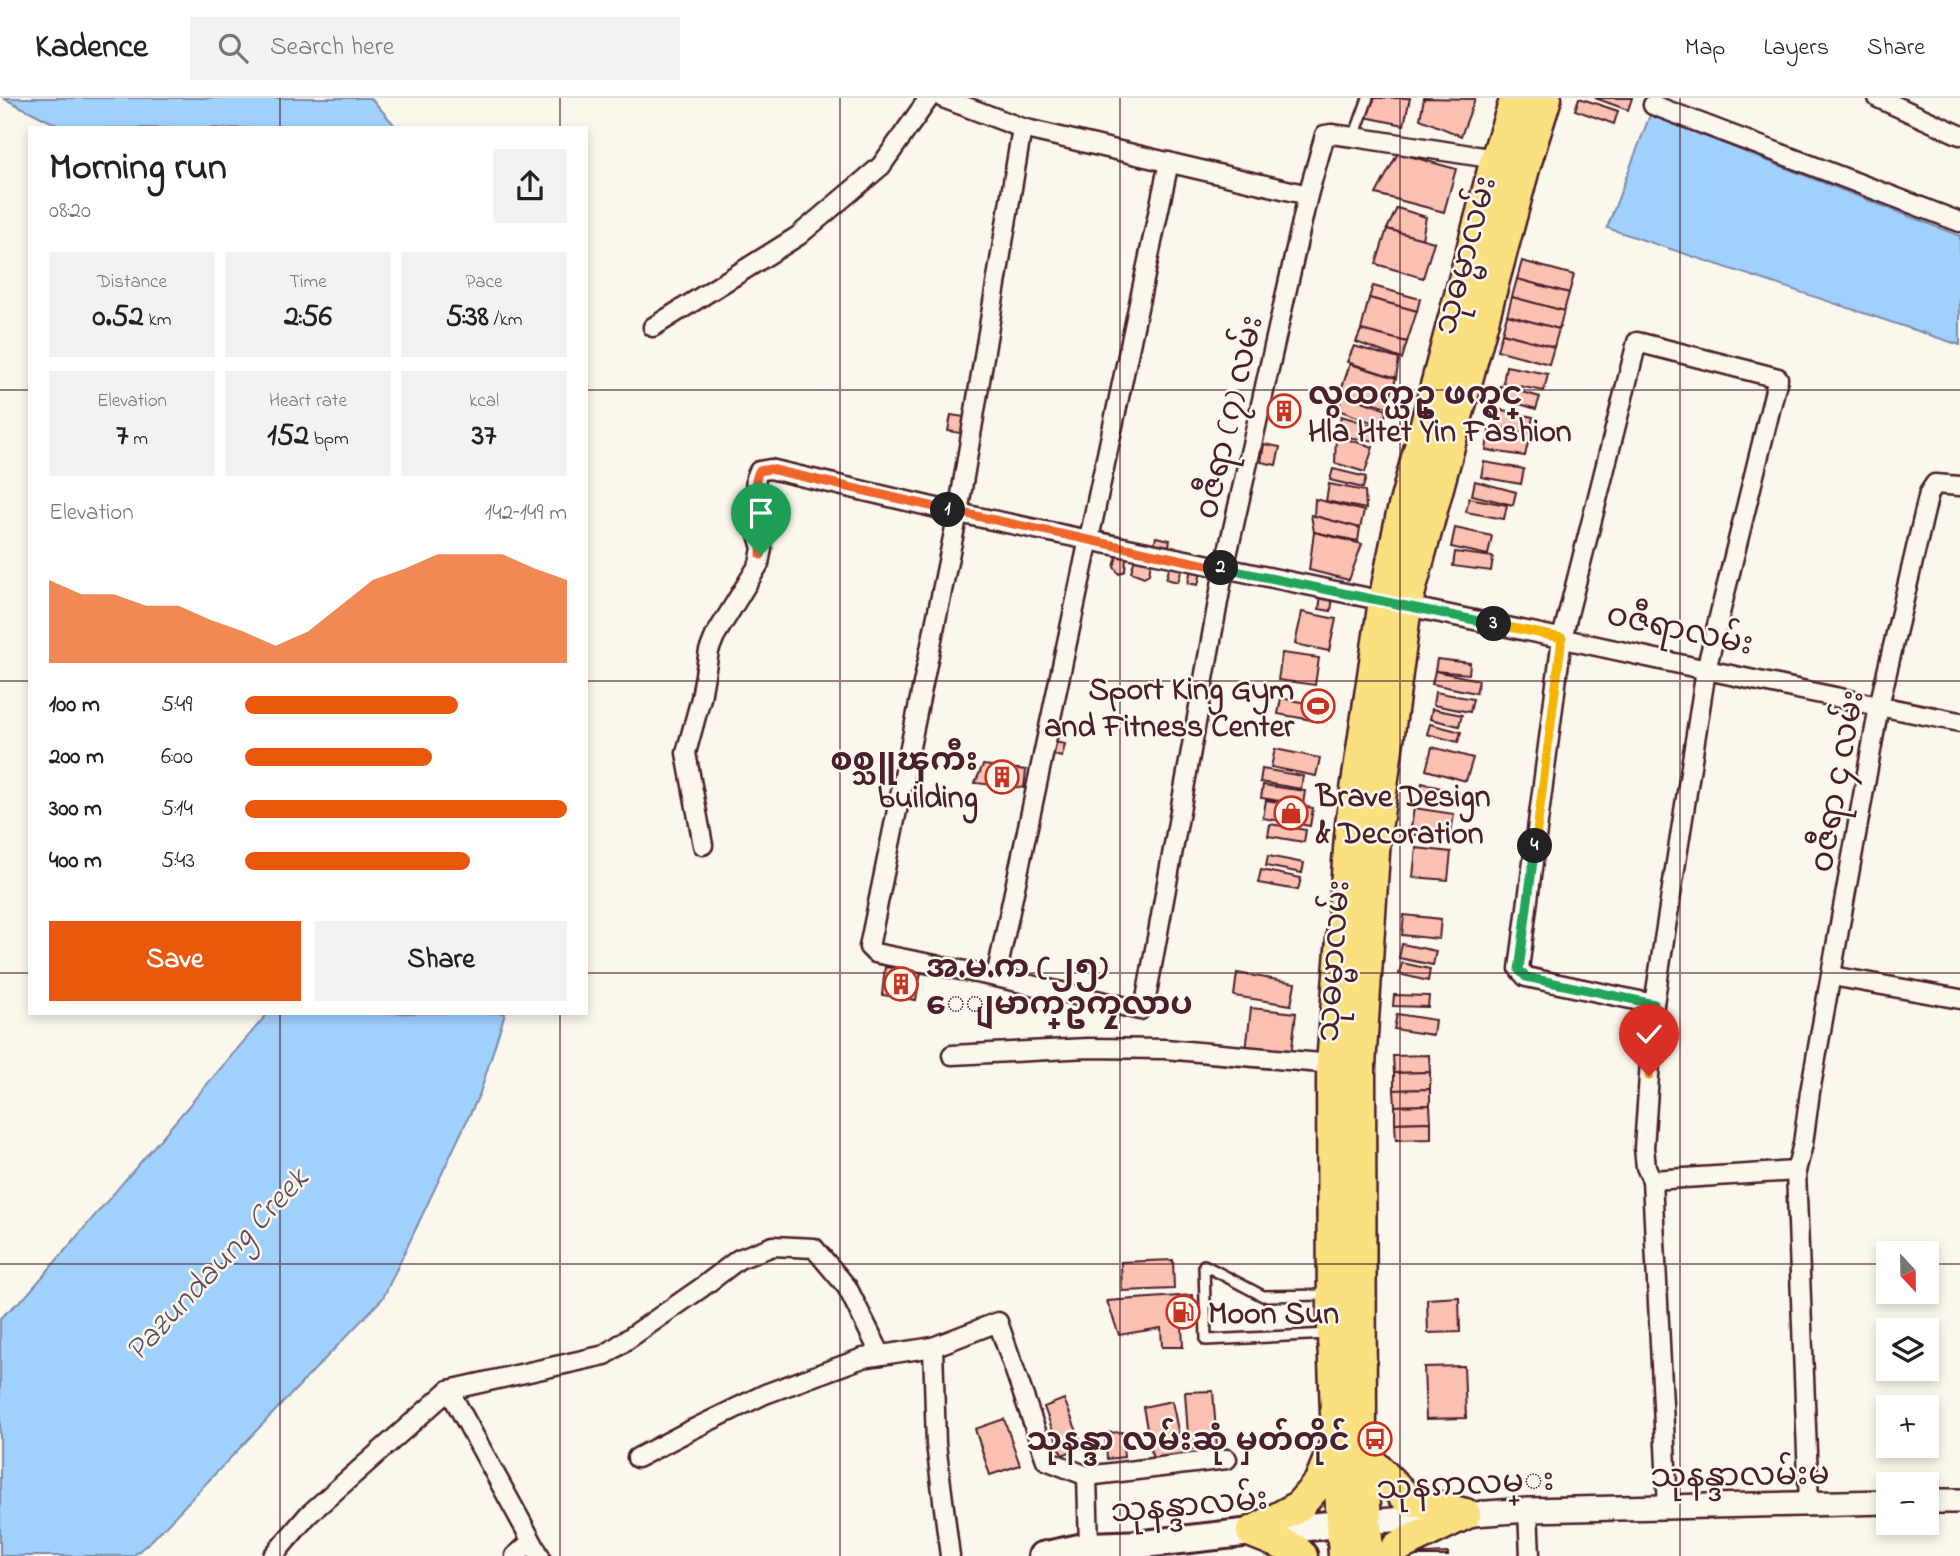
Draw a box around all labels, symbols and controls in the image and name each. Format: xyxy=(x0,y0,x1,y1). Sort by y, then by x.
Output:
search box xyxy=(190,17,680,80)
text: Kadence xyxy=(35,24,148,72)
icon: search xyxy=(214,29,252,67)
text: Search here xyxy=(270,29,394,67)
text: Map xyxy=(1685,31,1725,66)
text: Layers xyxy=(1763,31,1829,66)
text: Share xyxy=(1867,31,1925,66)
text: Morning run xyxy=(49,141,227,197)
button: share xyxy=(493,149,567,223)
street label: သုဓမ္မာလမ်း xyxy=(1421,171,1511,340)
text: 08:20 xyxy=(49,195,91,228)
text: Distance xyxy=(97,269,167,296)
text: Time xyxy=(289,269,327,296)
text: Pace xyxy=(465,269,503,296)
text: 0.52 xyxy=(93,296,144,340)
text: 2:56 xyxy=(284,296,332,340)
text: 5:38 xyxy=(445,296,489,340)
text: km xyxy=(144,307,171,334)
text: /km xyxy=(489,307,523,334)
street label: ၀ဇီရာ (၇) လမ်း xyxy=(1182,311,1278,524)
place label: လွထက္ယဥ္ ဖက္ရွင္ Hla Htet Yin Fashion xyxy=(1308,373,1572,457)
text: Elevation xyxy=(97,388,167,415)
text: Heart rate xyxy=(269,388,347,415)
text: kcal xyxy=(469,388,499,415)
building icon: လွထက္ယဥ္ ဖက္ရွင္ Hla Htet Yin Fashion xyxy=(1265,392,1303,430)
text: 7 xyxy=(116,415,128,459)
text: 152 xyxy=(267,415,309,459)
text: 37 xyxy=(472,415,496,459)
text: m xyxy=(128,426,148,453)
text: bpm xyxy=(309,426,349,453)
pin xyxy=(731,483,791,555)
pin: 1 xyxy=(930,492,965,528)
icon: arrive xyxy=(742,494,780,532)
text: 1 xyxy=(944,496,951,523)
text: Elevation xyxy=(49,497,134,530)
text: 142–149 m xyxy=(485,497,567,530)
pin: 2 xyxy=(1204,550,1238,586)
text: 2 xyxy=(1216,554,1225,581)
street label: ဝဇီရာလမ်း xyxy=(1602,590,1758,670)
pin: 3 xyxy=(1476,606,1512,642)
text: 3 xyxy=(1490,610,1497,637)
place label: Sport King Gym and Fitness Center xyxy=(1044,668,1295,752)
street label: ဝဇီရာ ၄ လမ်း xyxy=(1797,686,1879,877)
sports icon: Sport King Gym and Fitness Center xyxy=(1299,687,1337,725)
text: 100 m xyxy=(49,689,100,722)
text: 5:49 xyxy=(161,689,193,722)
place label: စစ္သူၾကီး building xyxy=(830,738,978,824)
text: 200 m xyxy=(49,741,104,774)
text: 6:00 xyxy=(161,741,193,774)
building icon: စစ္သူၾကီး building xyxy=(983,758,1021,796)
place label: Brave Design & Decoration xyxy=(1314,775,1491,859)
text: 300 m xyxy=(49,793,102,826)
text: 5:14 xyxy=(161,793,193,826)
shop icon: Brave Design & Decoration xyxy=(1272,794,1310,832)
pin: 4 xyxy=(1518,828,1552,864)
text: 4 xyxy=(1531,832,1538,859)
text: 400 m xyxy=(49,845,102,878)
text: 5:43 xyxy=(161,845,195,878)
street label: သုဓမ္မာလမ်း xyxy=(1303,878,1365,1044)
button: Save xyxy=(49,921,301,1001)
button: Share xyxy=(315,921,567,1001)
place label: အ.မ.က (၂၅) ေျမာက္ဥကၠလာပ xyxy=(926,946,1193,1030)
building icon: အ.မ.က (၂၅) ေျမာက္ဥကၠလာပ xyxy=(882,965,920,1003)
pin xyxy=(1619,1004,1679,1076)
icon: check xyxy=(1630,1015,1668,1053)
water label: Pazundaung Creek xyxy=(115,1157,323,1374)
north arrow xyxy=(1876,1241,1939,1304)
map controls xyxy=(1876,1241,1939,1535)
place label: Moon Sun xyxy=(1208,1292,1339,1339)
fuel station icon: Moon Sun xyxy=(1164,1293,1202,1331)
button: layers xyxy=(1876,1318,1939,1381)
button: + xyxy=(1876,1395,1939,1458)
place label: သုနန္ဒာ လမ်းဆုံ မှတ်တိုင် xyxy=(1026,1417,1350,1466)
bus stop icon: သုနန္ဒာ လမ်းဆုံ မှတ်တိုင် xyxy=(1356,1420,1394,1458)
street label: သုနန္ဒာလမ်းမ xyxy=(1650,1449,1830,1503)
street label: သုနၵာလမ္း xyxy=(1375,1458,1555,1515)
button: − xyxy=(1876,1472,1939,1535)
street label: သုနန္ဒာလမ်း xyxy=(1108,1474,1270,1538)

